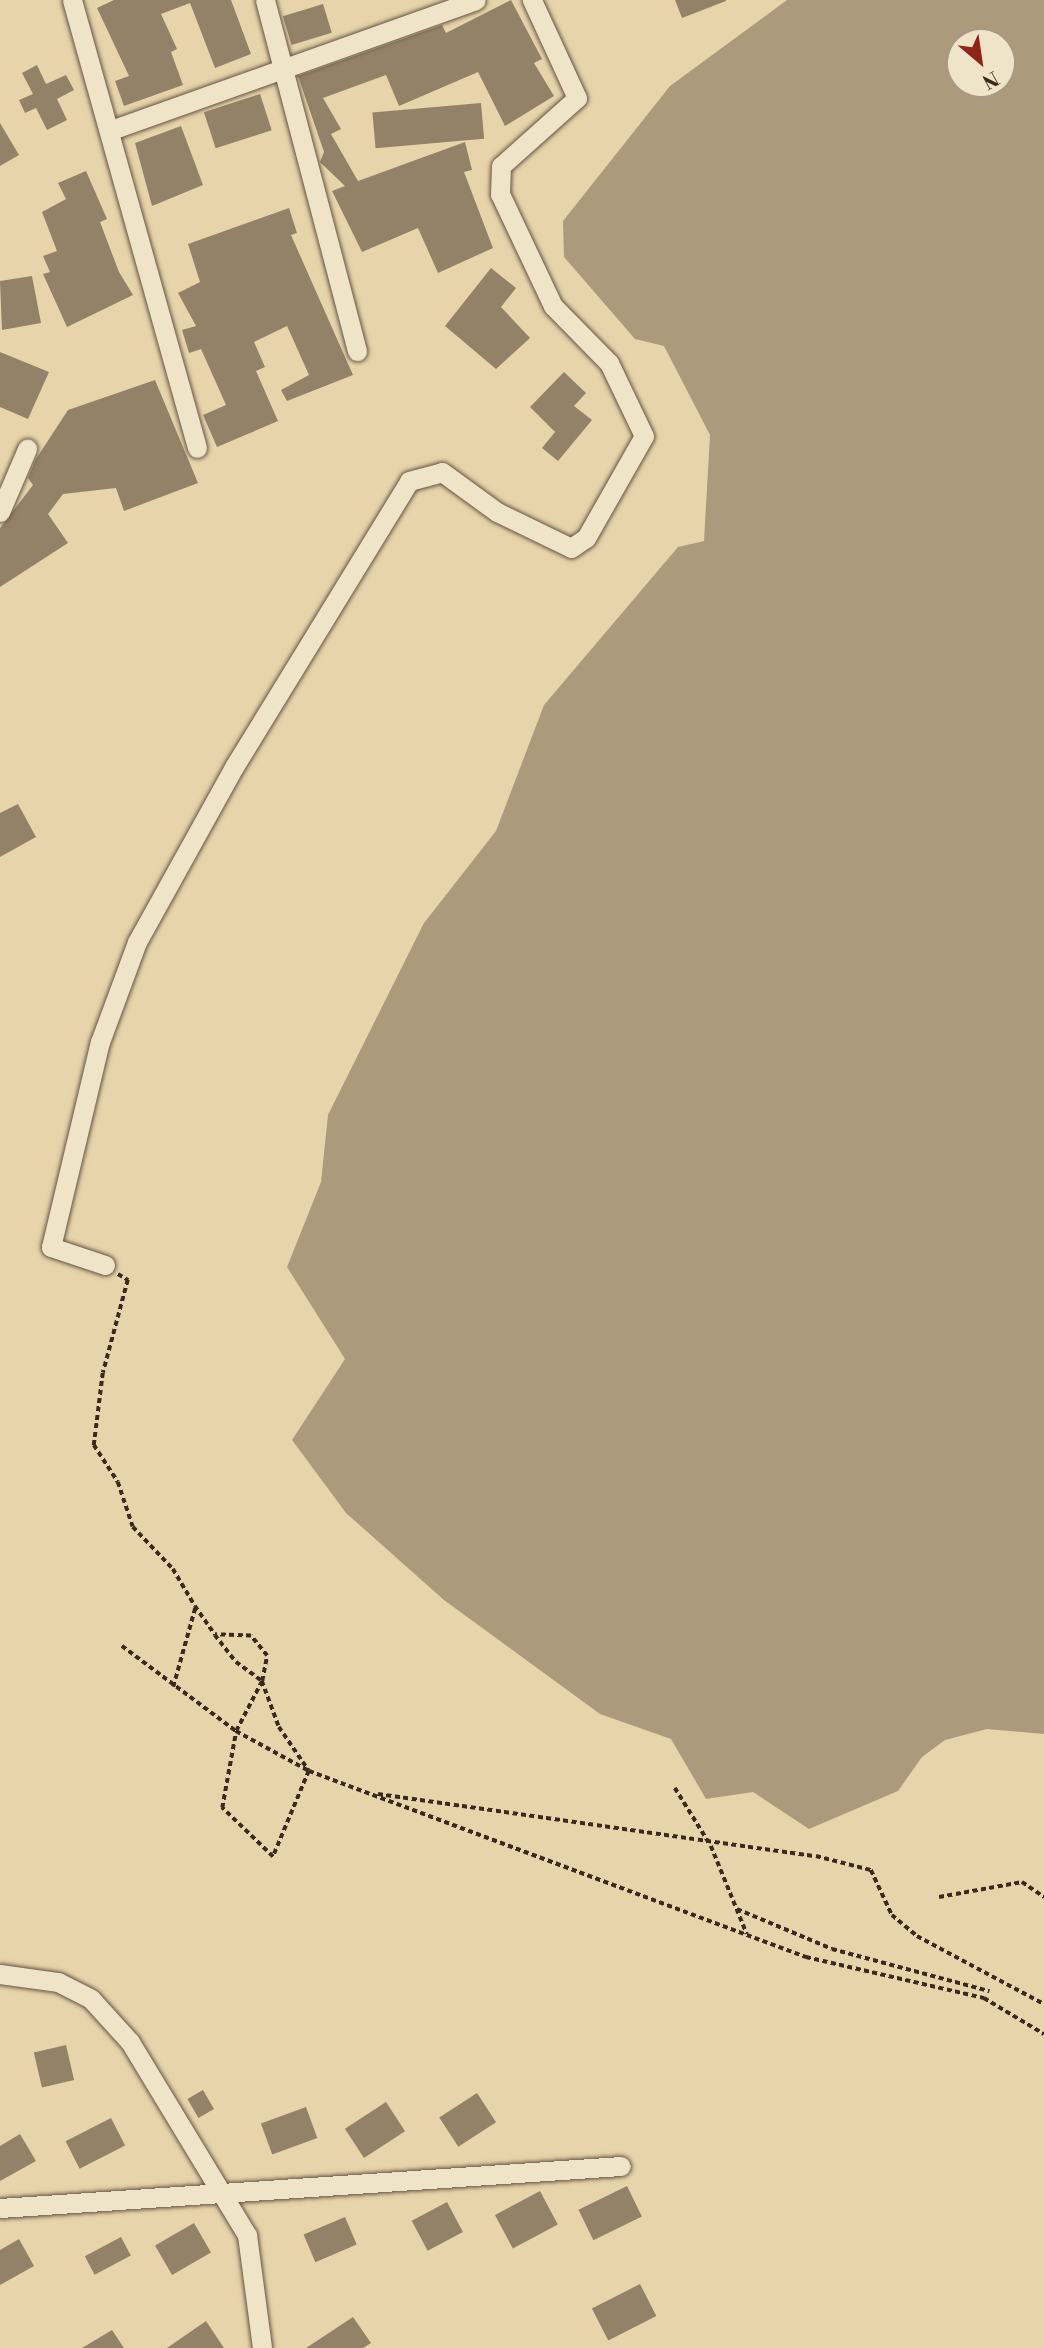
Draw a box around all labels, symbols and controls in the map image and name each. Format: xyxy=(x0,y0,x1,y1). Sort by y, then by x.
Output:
north arrow xyxy=(946,28,1016,98)
text: N xyxy=(978,65,1003,94)

